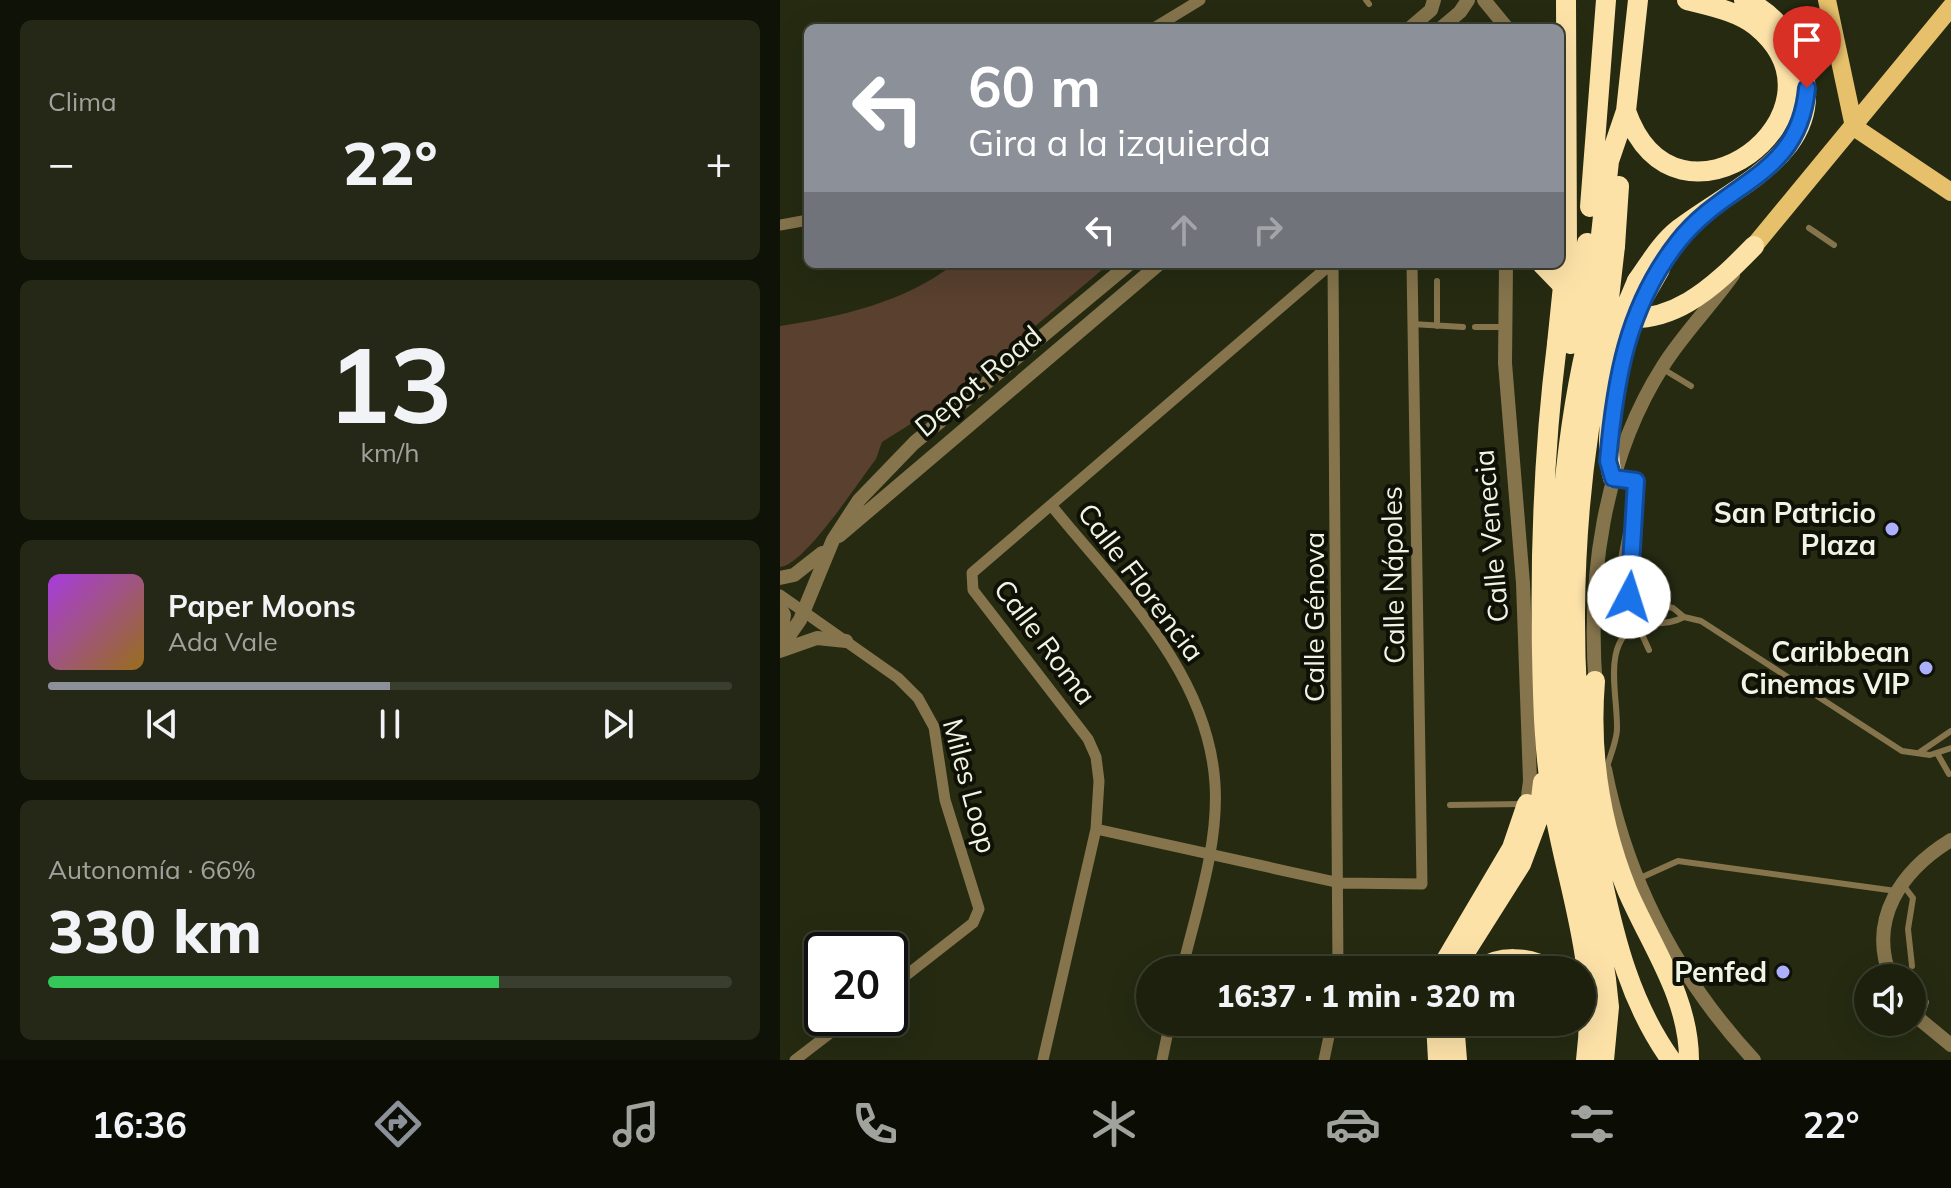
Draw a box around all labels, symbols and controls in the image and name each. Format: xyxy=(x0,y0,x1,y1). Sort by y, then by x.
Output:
pin xyxy=(1773,6,1841,88)
icon: arrive xyxy=(1785,18,1829,62)
text: 60 m xyxy=(968,51,1101,121)
icon: left xyxy=(836,56,940,160)
text: Clima xyxy=(48,85,117,118)
text: Gira a la izquierda xyxy=(968,120,1271,165)
text: 22° xyxy=(342,125,438,200)
text: − xyxy=(48,135,74,190)
text: + xyxy=(706,135,732,190)
icon: left xyxy=(1078,208,1122,252)
icon: ahead xyxy=(1162,208,1206,252)
icon: right xyxy=(1246,208,1290,252)
text: 13 xyxy=(328,318,452,449)
street label: Depot Road xyxy=(907,318,1048,444)
text: km/h xyxy=(361,436,419,469)
street label: Calle Venecia xyxy=(1466,448,1515,624)
street label: Calle Nápoles xyxy=(1373,486,1412,664)
place label: San Patricio Plaza xyxy=(1714,495,1876,562)
street label: Calle Florencia xyxy=(1071,496,1212,668)
marker: San Patricio Plaza xyxy=(1883,520,1901,538)
street label: Calle Génova xyxy=(1296,532,1331,702)
position arrow xyxy=(1587,555,1671,639)
street label: Calle Roma xyxy=(987,572,1104,711)
text: Paper Moons xyxy=(168,587,356,625)
text: Ada Vale xyxy=(168,625,278,658)
place label: Caribbean Cinemas VIP xyxy=(1740,634,1910,701)
marker: Caribbean Cinemas VIP xyxy=(1917,659,1935,677)
icon: previous xyxy=(140,702,184,746)
icon: pause xyxy=(368,702,412,746)
icon: next xyxy=(596,702,640,746)
street label: Miles Loop xyxy=(936,715,1005,857)
text: Autonomía · 66% xyxy=(48,853,256,886)
text: 330 km xyxy=(48,893,262,968)
speed limit sign: 20 xyxy=(804,932,908,1036)
place label: Penfed xyxy=(1674,954,1767,989)
marker: Penfed xyxy=(1774,963,1792,981)
map controls xyxy=(1854,964,1926,1036)
button: sound xyxy=(1854,964,1926,1036)
text: 16:37 · 1 min · 320 m xyxy=(1216,977,1516,1015)
icon: directions xyxy=(370,1096,426,1152)
icon: music xyxy=(608,1096,664,1152)
icon: phone xyxy=(847,1096,903,1152)
icon: climate xyxy=(1086,1096,1142,1152)
icon: car xyxy=(1325,1096,1381,1152)
icon: filters xyxy=(1564,1096,1620,1152)
text: 16:36 xyxy=(91,1102,187,1147)
text: 22° xyxy=(1803,1102,1860,1147)

